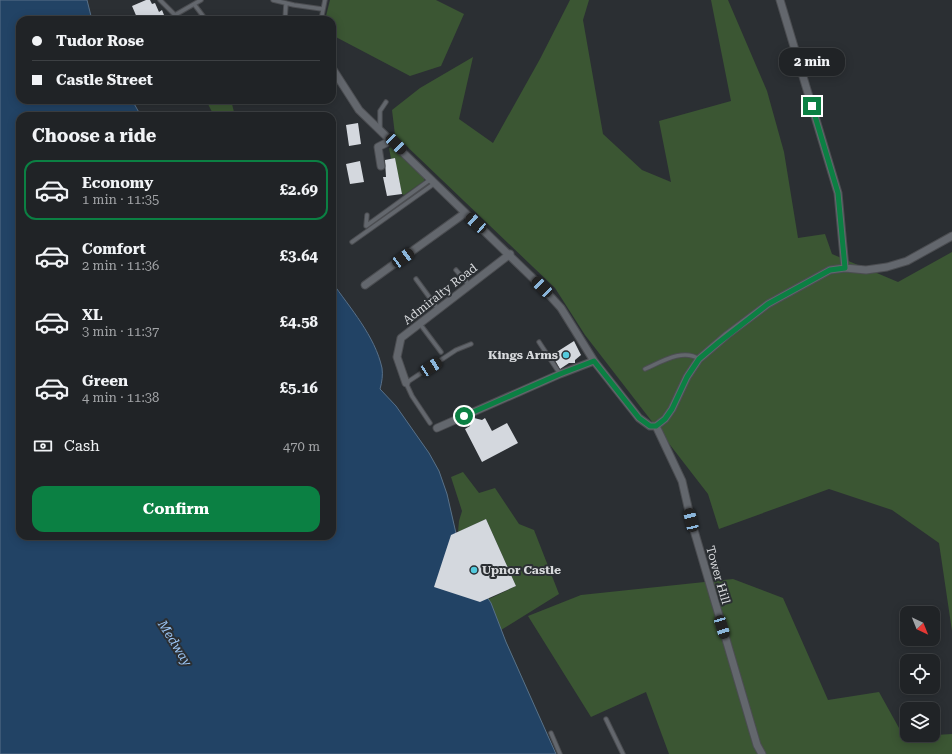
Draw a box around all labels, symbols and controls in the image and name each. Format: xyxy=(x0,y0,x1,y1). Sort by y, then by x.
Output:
text: Tudor Rose xyxy=(56,32,144,50)
callout: 2 min xyxy=(779,48,845,76)
text: 2 min xyxy=(794,54,830,69)
text: Castle Street xyxy=(56,71,153,89)
route end xyxy=(803,97,821,115)
text: Choose a ride xyxy=(32,125,156,146)
car xyxy=(383,131,409,157)
icon: car xyxy=(34,172,70,208)
text: Economy xyxy=(82,174,153,192)
text: £2.69 xyxy=(280,181,318,199)
text: 1 min · 11:35 xyxy=(82,192,159,207)
car xyxy=(463,211,489,235)
icon: car xyxy=(34,238,70,274)
text: Comfort xyxy=(82,240,146,258)
car xyxy=(390,246,416,270)
text: £3.64 xyxy=(280,247,318,265)
text: 2 min · 11:36 xyxy=(82,258,159,273)
street label: Admiralty Road xyxy=(400,261,480,327)
car xyxy=(529,274,555,300)
icon: car xyxy=(34,304,70,340)
text: XL xyxy=(82,306,103,324)
text: £4.58 xyxy=(280,313,318,331)
text: 3 min · 11:37 xyxy=(82,324,159,339)
place label: Kings Arms xyxy=(488,348,558,362)
marker: Kings Arms xyxy=(561,350,571,360)
car xyxy=(418,355,444,379)
icon: car xyxy=(34,370,70,406)
text: Green xyxy=(82,372,128,390)
text: £5.16 xyxy=(280,379,318,397)
text: 4 min · 11:38 xyxy=(82,390,159,405)
route start xyxy=(455,407,473,425)
icon: cash xyxy=(32,435,54,457)
text: Cash xyxy=(64,437,100,455)
text: 470 m xyxy=(283,439,320,454)
button: Confirm xyxy=(32,486,320,532)
car xyxy=(682,507,700,533)
street label: Tower Hill xyxy=(703,544,733,606)
place label: Upnor Castle xyxy=(482,563,561,577)
marker: Upnor Castle xyxy=(469,565,479,575)
north arrow xyxy=(900,606,940,646)
map controls xyxy=(900,606,940,742)
car xyxy=(713,614,731,640)
water label: Medway xyxy=(155,616,195,669)
button: locate xyxy=(900,654,940,694)
button: layers xyxy=(900,702,940,742)

